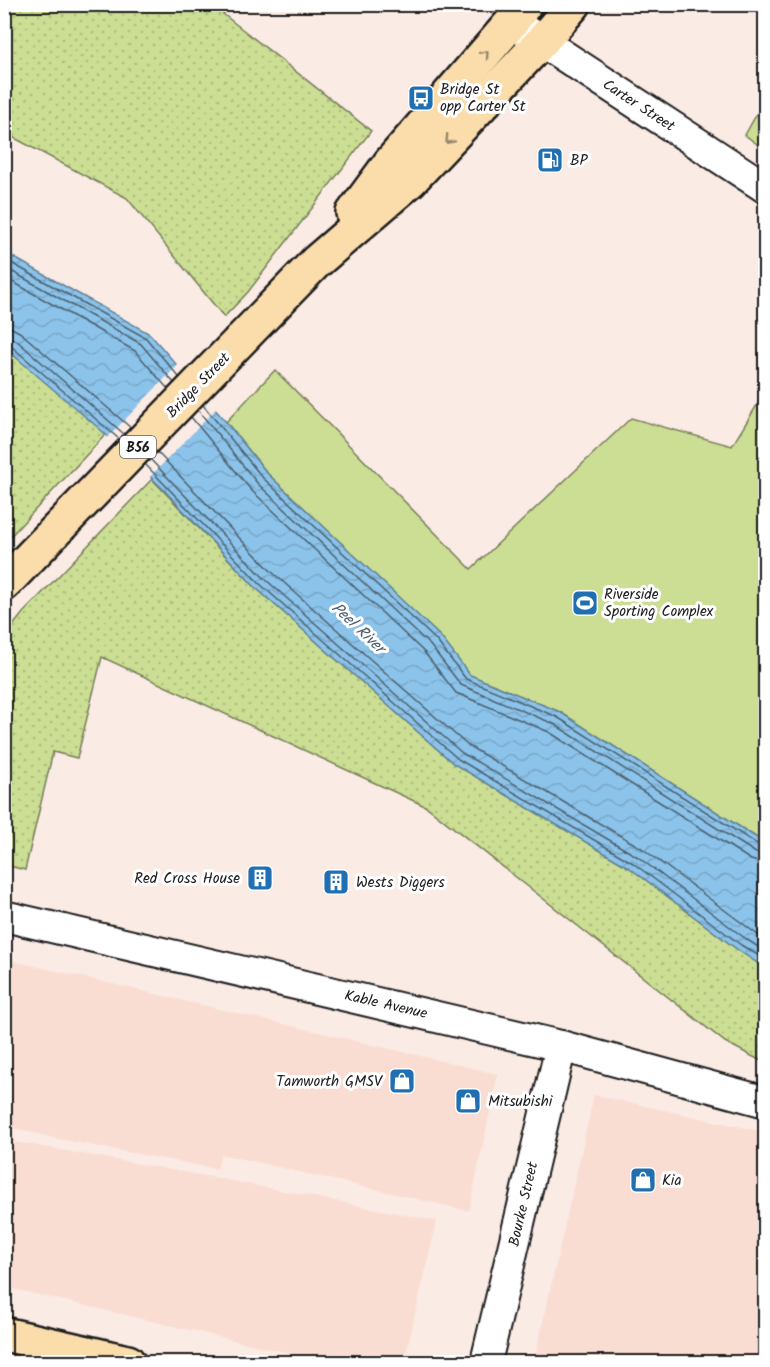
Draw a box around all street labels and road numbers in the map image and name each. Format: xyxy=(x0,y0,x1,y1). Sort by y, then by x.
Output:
street label: Carter Street xyxy=(597,73,680,138)
street label: Bridge Street xyxy=(161,347,236,424)
road number: B56 xyxy=(120,436,156,458)
street label: Kable Avenue xyxy=(342,984,430,1026)
street label: Bourke Street xyxy=(503,1159,545,1249)

